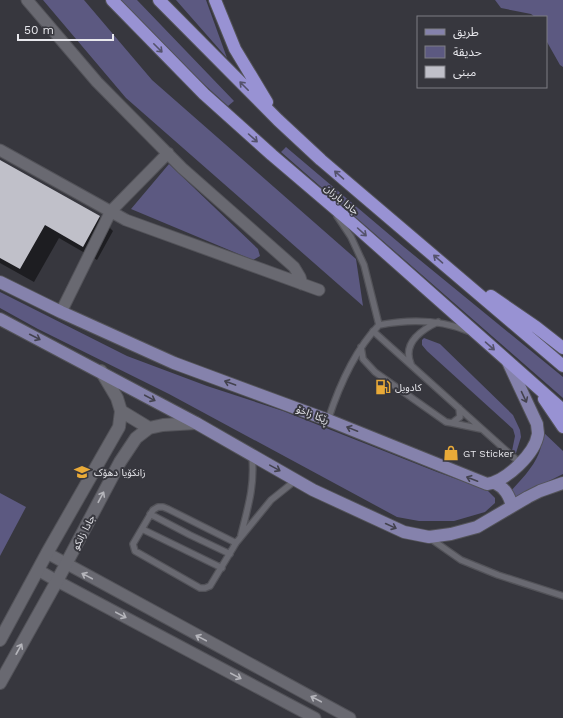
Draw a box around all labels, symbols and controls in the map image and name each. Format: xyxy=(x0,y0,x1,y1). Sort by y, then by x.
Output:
scale bar xyxy=(18,16,113,42)
legend xyxy=(417,16,547,88)
text: 50 m xyxy=(24,23,54,37)
text: طريق xyxy=(453,25,479,40)
one-way arrow xyxy=(153,43,163,53)
text: حديقة xyxy=(453,45,482,59)
text: مبنى xyxy=(453,65,476,79)
one-way arrow xyxy=(239,81,249,91)
one-way arrow xyxy=(247,133,258,142)
one-way arrow xyxy=(334,170,344,179)
street label: جادا بارزان xyxy=(322,182,361,218)
one-way arrow xyxy=(356,227,367,236)
one-way arrow xyxy=(432,255,443,264)
one-way arrow xyxy=(28,334,40,341)
one-way arrow xyxy=(485,342,495,351)
fuel station icon: كادويل xyxy=(374,378,392,396)
one-way arrow xyxy=(225,379,237,387)
place label: كادويل xyxy=(395,382,422,394)
one-way arrow xyxy=(521,391,528,403)
one-way arrow xyxy=(143,394,155,402)
street label: ڕێکا زاخۆ xyxy=(294,403,331,429)
one-way arrow xyxy=(346,425,358,433)
shop icon: GT Sticker xyxy=(442,444,460,462)
place label: GT Sticker xyxy=(463,448,514,459)
school or university icon: زانکۆیا دهۆک xyxy=(73,463,91,481)
one-way arrow xyxy=(269,465,281,473)
place label: زانکۆیا دهۆک xyxy=(94,467,146,479)
one-way arrow xyxy=(467,474,479,482)
one-way arrow xyxy=(98,492,105,504)
street label: جادا زانکو xyxy=(70,513,98,552)
one-way arrow xyxy=(385,523,397,530)
one-way arrow xyxy=(81,572,93,579)
one-way arrow xyxy=(115,612,127,620)
one-way arrow xyxy=(196,633,208,641)
one-way arrow xyxy=(16,643,23,655)
one-way arrow xyxy=(230,673,242,681)
one-way arrow xyxy=(310,695,322,703)

